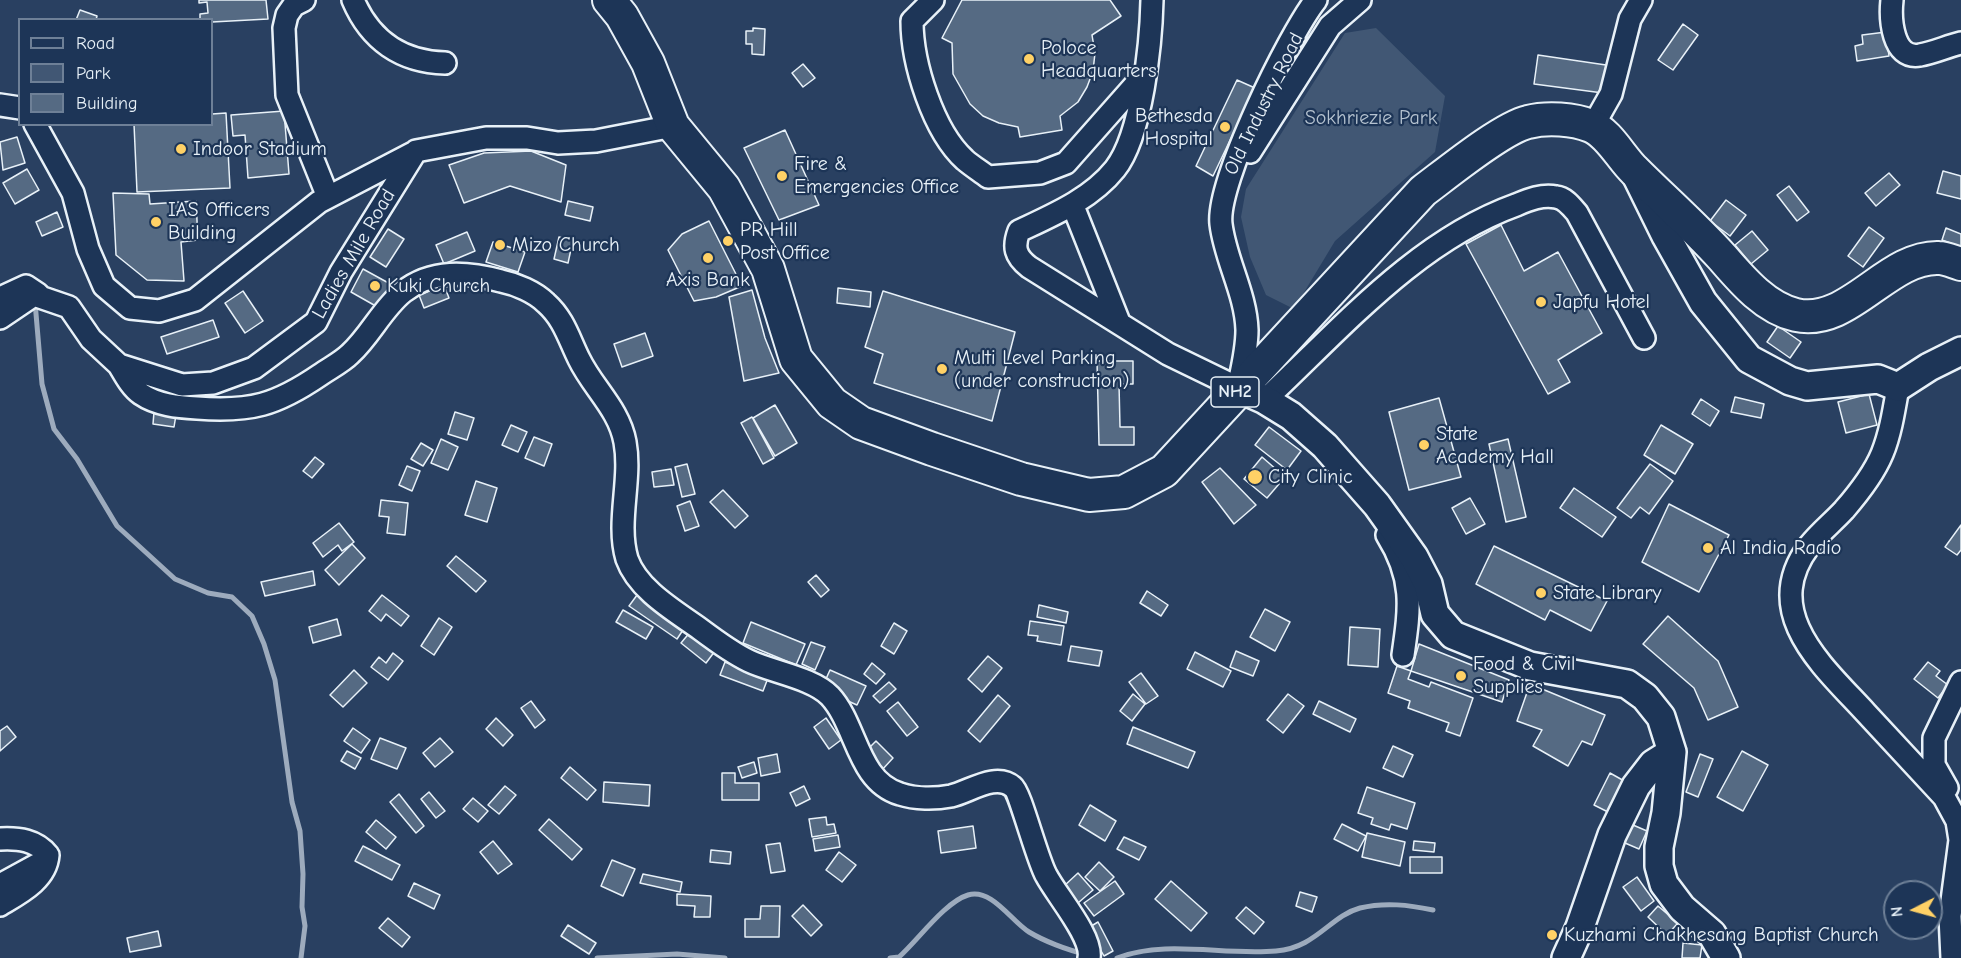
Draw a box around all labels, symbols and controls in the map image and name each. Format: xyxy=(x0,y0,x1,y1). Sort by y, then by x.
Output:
legend xyxy=(18,18,213,126)
street label: Old Industry Road xyxy=(1219,29,1309,179)
text: Road xyxy=(76,33,115,54)
place label: Poloce Headquarters xyxy=(1041,36,1157,83)
marker: Poloce Headquarters xyxy=(1022,52,1036,66)
text: Park xyxy=(76,63,110,84)
text: Building xyxy=(76,93,138,114)
place label: Bethesda Hospital xyxy=(1135,104,1213,151)
park label: Sokhriezie Park xyxy=(1305,106,1437,130)
marker: Bethesda Hospital xyxy=(1218,120,1232,134)
place label: Indoor Stadium xyxy=(193,137,327,161)
marker: Indoor Stadium xyxy=(174,142,188,156)
place label: Fire & Emergencies Office xyxy=(794,152,959,199)
marker: Fire & Emergencies Office xyxy=(775,169,789,183)
street label: Ladies Mile Road xyxy=(307,185,401,323)
place label: IAS Officers Building xyxy=(168,198,270,245)
marker: IAS Officers Building xyxy=(149,215,163,229)
place label: PR Hill Post Office xyxy=(740,218,830,265)
place label: Mizo Church xyxy=(512,233,620,257)
marker: PR Hill Post Office xyxy=(721,234,735,248)
marker: Mizo Church xyxy=(493,238,507,252)
marker: Axis Bank xyxy=(701,251,715,265)
place label: Axis Bank xyxy=(666,268,750,292)
place label: Kuki Church xyxy=(387,274,490,298)
marker: Kuki Church xyxy=(368,279,382,293)
place label: Japfu Hotel xyxy=(1553,290,1650,314)
marker: Japfu Hotel xyxy=(1534,295,1548,309)
place label: Multi Level Parking (under construction) xyxy=(954,346,1129,393)
marker: Multi Level Parking (under construction) xyxy=(935,362,949,376)
road number: NH2 xyxy=(1211,377,1259,407)
place label: State Academy Hall xyxy=(1436,422,1554,469)
marker: State Academy Hall xyxy=(1417,438,1431,452)
place label: City Clinic xyxy=(1268,465,1353,489)
marker: City Clinic xyxy=(1246,468,1264,486)
place label: Al India Radio xyxy=(1720,536,1841,560)
marker: Al India Radio xyxy=(1701,541,1715,555)
place label: State Library xyxy=(1553,581,1661,605)
marker: State Library xyxy=(1534,586,1548,600)
place label: Food & Civil Supplies xyxy=(1473,652,1575,699)
marker: Food & Civil Supplies xyxy=(1454,669,1468,683)
north arrow xyxy=(1883,880,1943,940)
text: N xyxy=(1888,906,1907,918)
place label: Kuzhami Chakhesang Baptist Church xyxy=(1564,923,1879,947)
marker: Kuzhami Chakhesang Baptist Church xyxy=(1545,928,1559,942)

